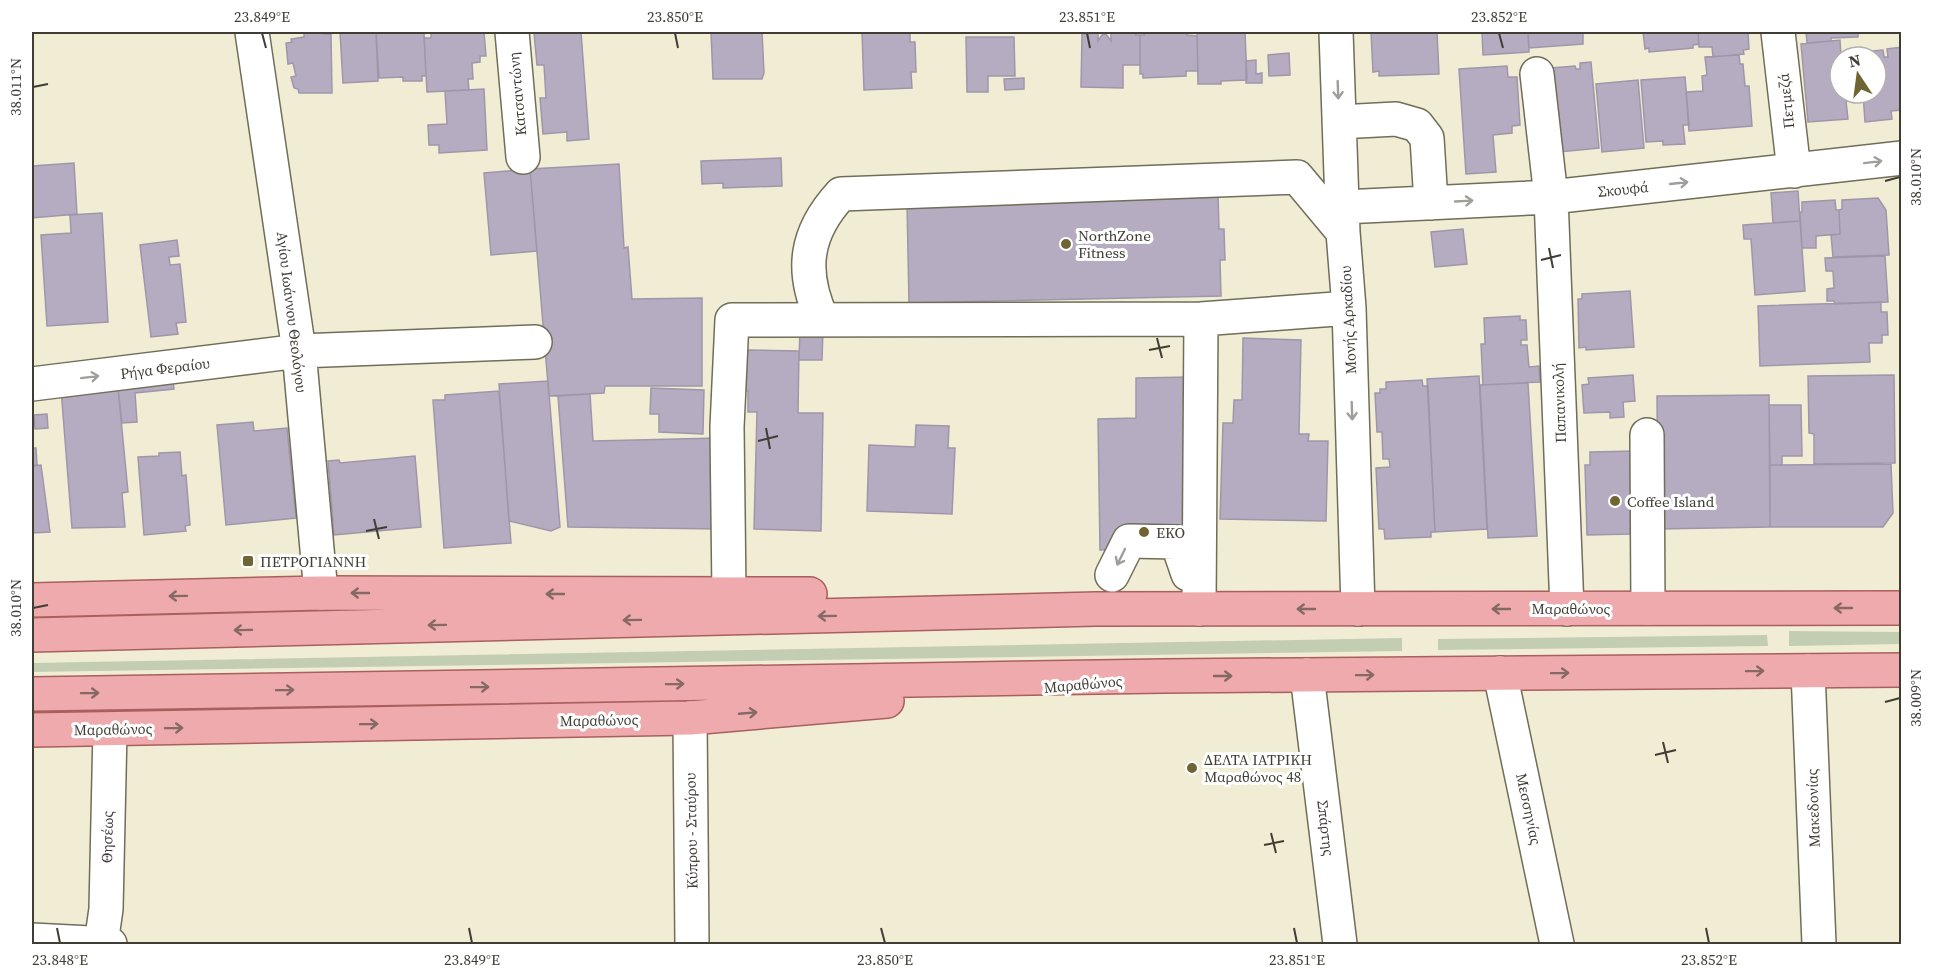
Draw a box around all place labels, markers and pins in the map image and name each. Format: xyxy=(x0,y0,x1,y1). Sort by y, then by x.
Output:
place label: NorthZone Fitness xyxy=(1078,225,1151,263)
marker: NorthZone Fitness xyxy=(1059,237,1073,251)
place label: Coffee Island xyxy=(1627,491,1715,512)
marker: Coffee Island xyxy=(1608,494,1622,508)
place label: EKO xyxy=(1156,522,1185,543)
marker: EKO xyxy=(1137,525,1151,539)
place label: ΠΕΤΡΟΓΙΑΝΝΗ xyxy=(260,551,366,572)
marker: ΠΕΤΡΟΓΙΑΝΝΗ xyxy=(241,554,255,568)
place label: ΔΕΛΤΑ ΙΑΤΡΙΚΗ Μαραθώνος 48 xyxy=(1204,749,1312,787)
marker: ΔΕΛΤΑ ΙΑΤΡΙΚΗ Μαραθώνος 48 xyxy=(1185,761,1199,775)

